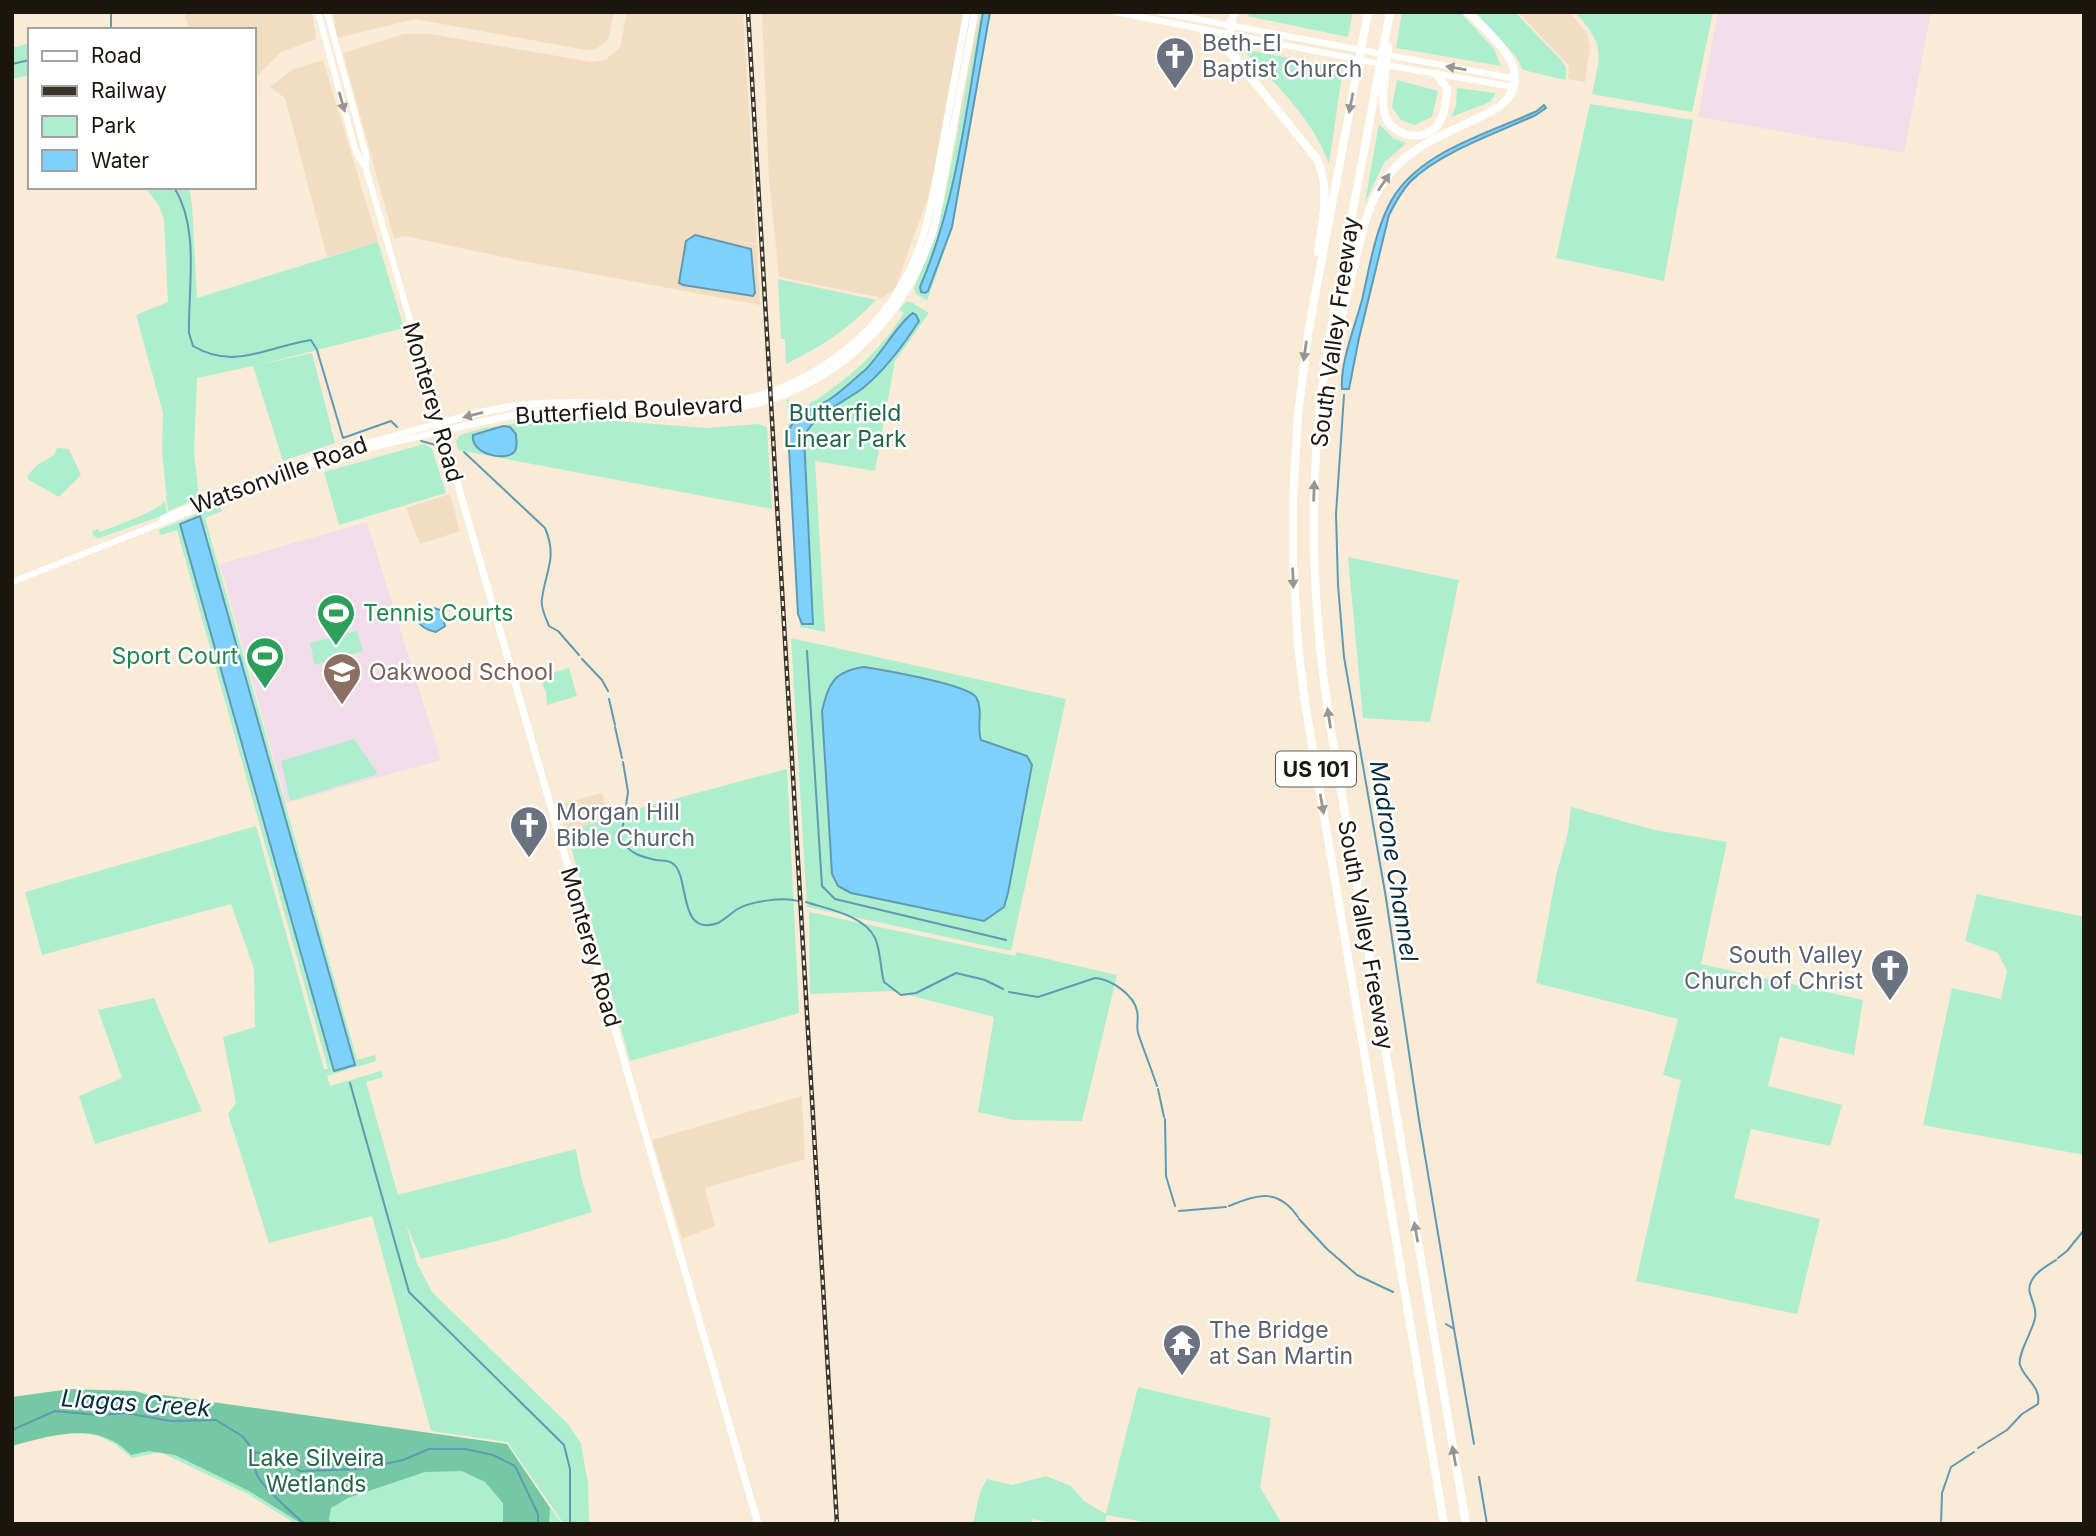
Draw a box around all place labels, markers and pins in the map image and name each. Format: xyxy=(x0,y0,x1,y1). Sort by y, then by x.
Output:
place label: Beth-El Baptist Church xyxy=(1202,29,1362,83)
church icon: Beth-El Baptist Church xyxy=(1154,35,1196,90)
sports icon: Tennis Courts xyxy=(315,592,357,647)
place label: Tennis Courts xyxy=(363,599,513,627)
sports icon: Sport Court xyxy=(244,635,286,690)
place label: Sport Court xyxy=(112,642,238,670)
school or university icon: Oakwood School xyxy=(321,651,363,706)
place label: Oakwood School xyxy=(369,658,553,686)
place label: Morgan Hill Bible Church xyxy=(556,798,695,852)
church icon: Morgan Hill Bible Church xyxy=(508,804,550,859)
place label: South Valley Church of Christ xyxy=(1684,941,1863,995)
church icon: South Valley Church of Christ xyxy=(1869,947,1911,1002)
place label: The Bridge at San Martin xyxy=(1209,1316,1353,1370)
temple icon: The Bridge at San Martin xyxy=(1161,1322,1203,1377)

